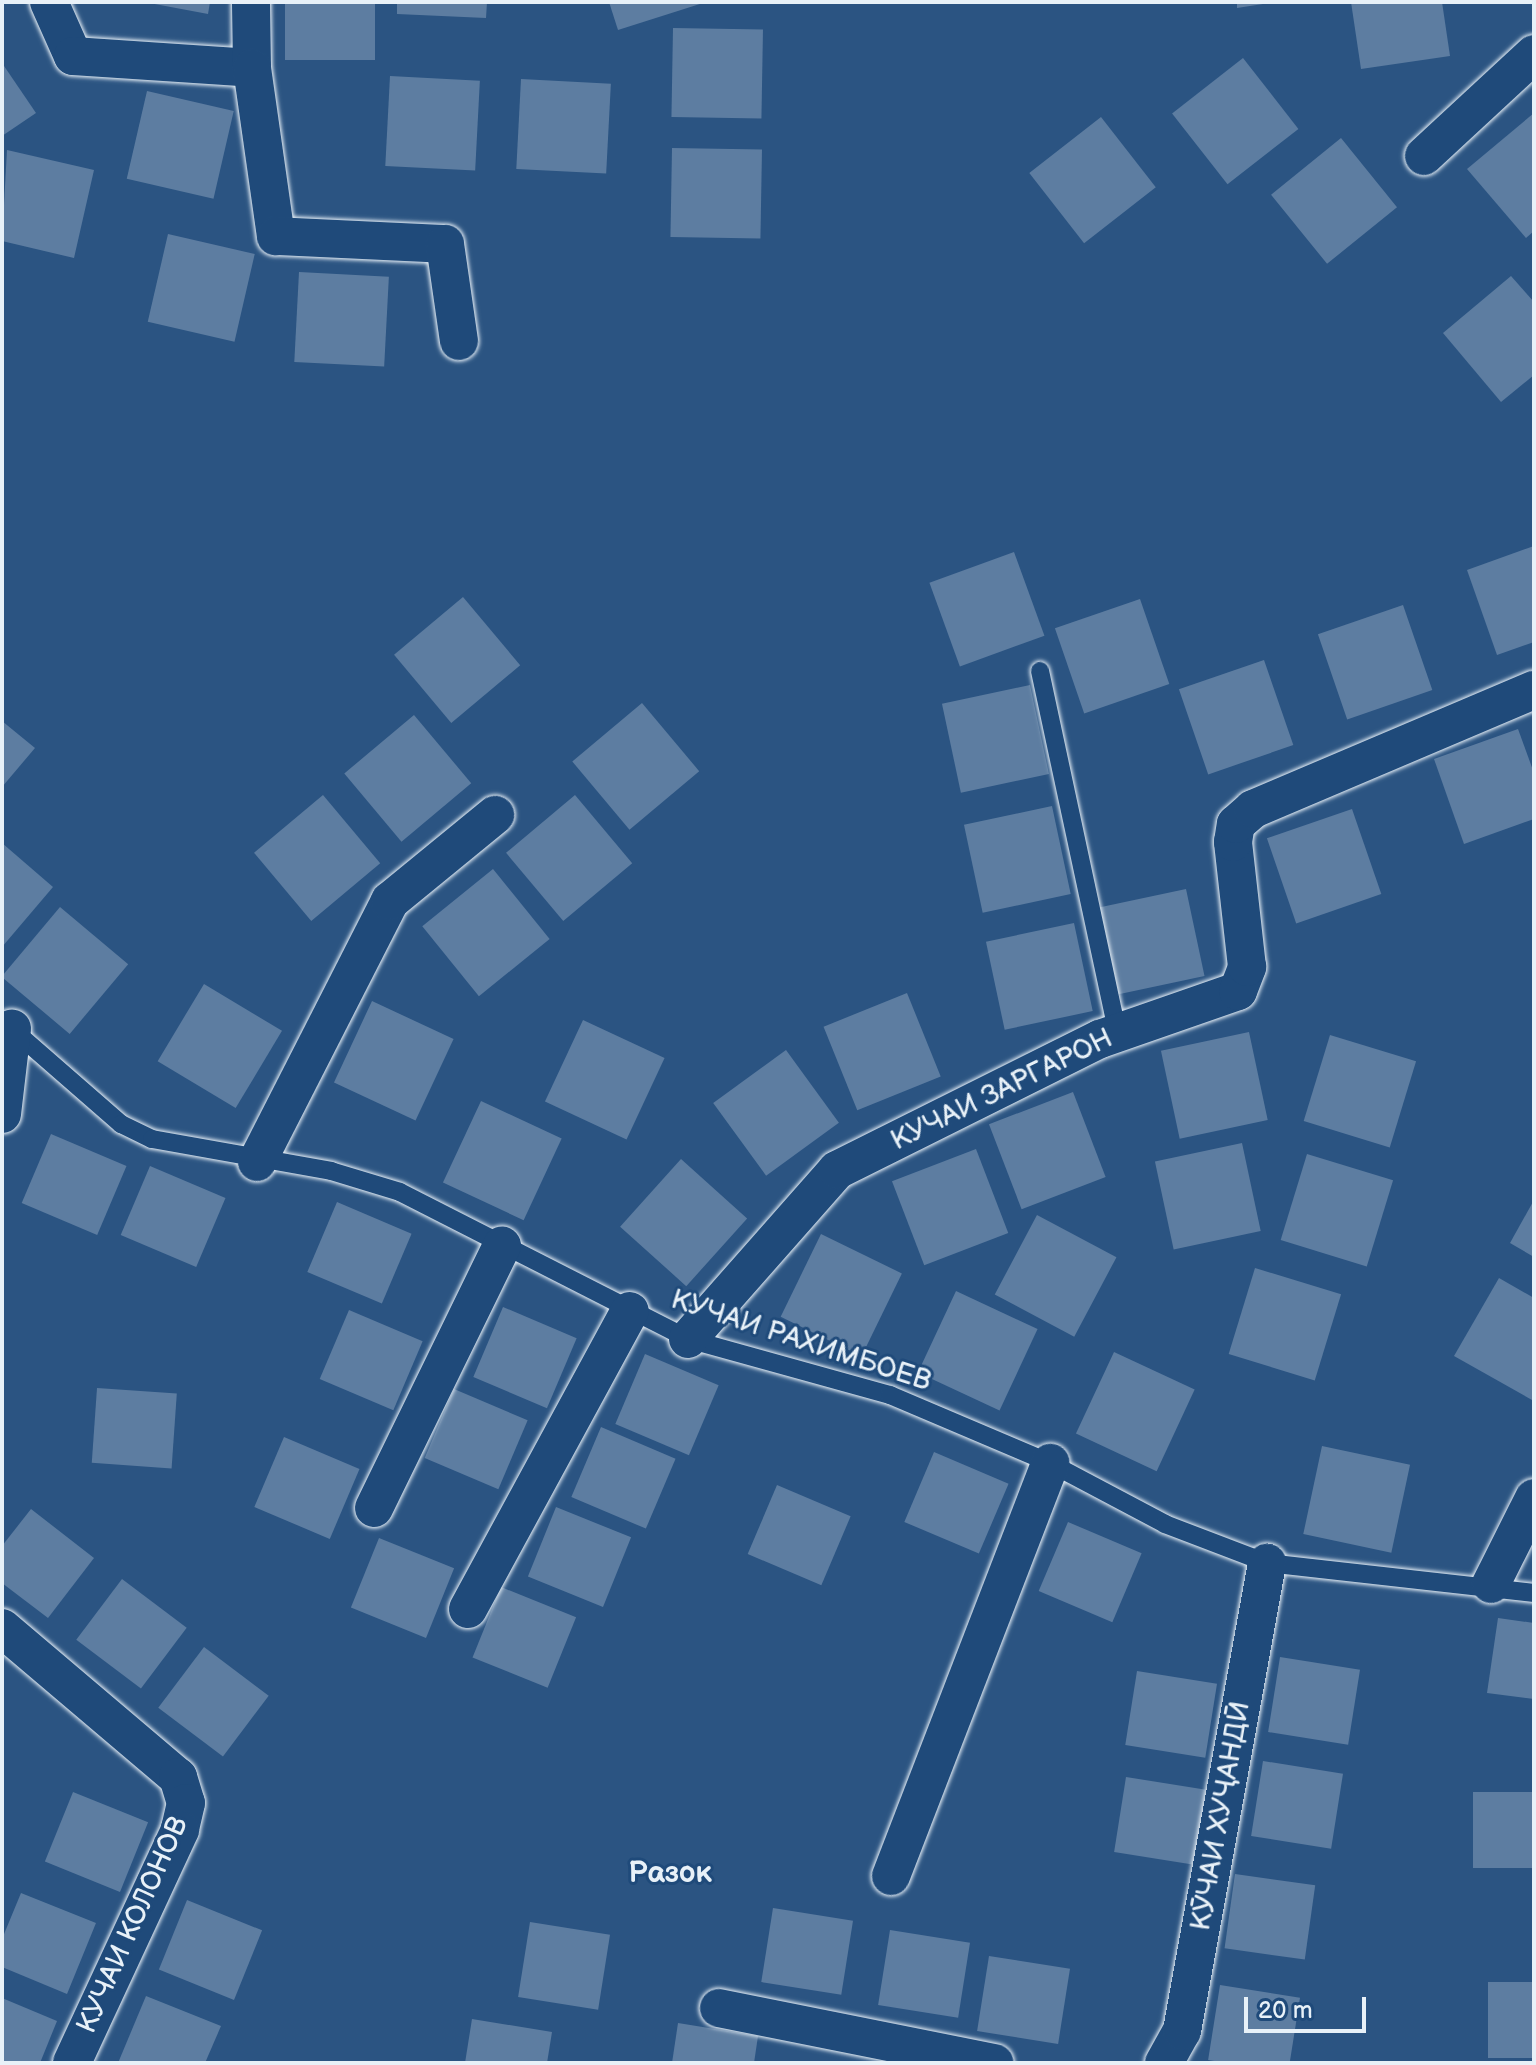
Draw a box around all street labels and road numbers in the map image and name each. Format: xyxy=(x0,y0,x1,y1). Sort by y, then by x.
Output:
street label: КУЧАИ ЗАРГАРОН xyxy=(886,1022,1118,1158)
street label: КУЧАИ РАХИМБОЕВ xyxy=(667,1283,935,1399)
street label: КӮЧАИ ХУҶАНДӢ xyxy=(1184,1699,1258,1933)
street label: КУЧАИ КОЛОНОВ xyxy=(70,1811,196,2039)

